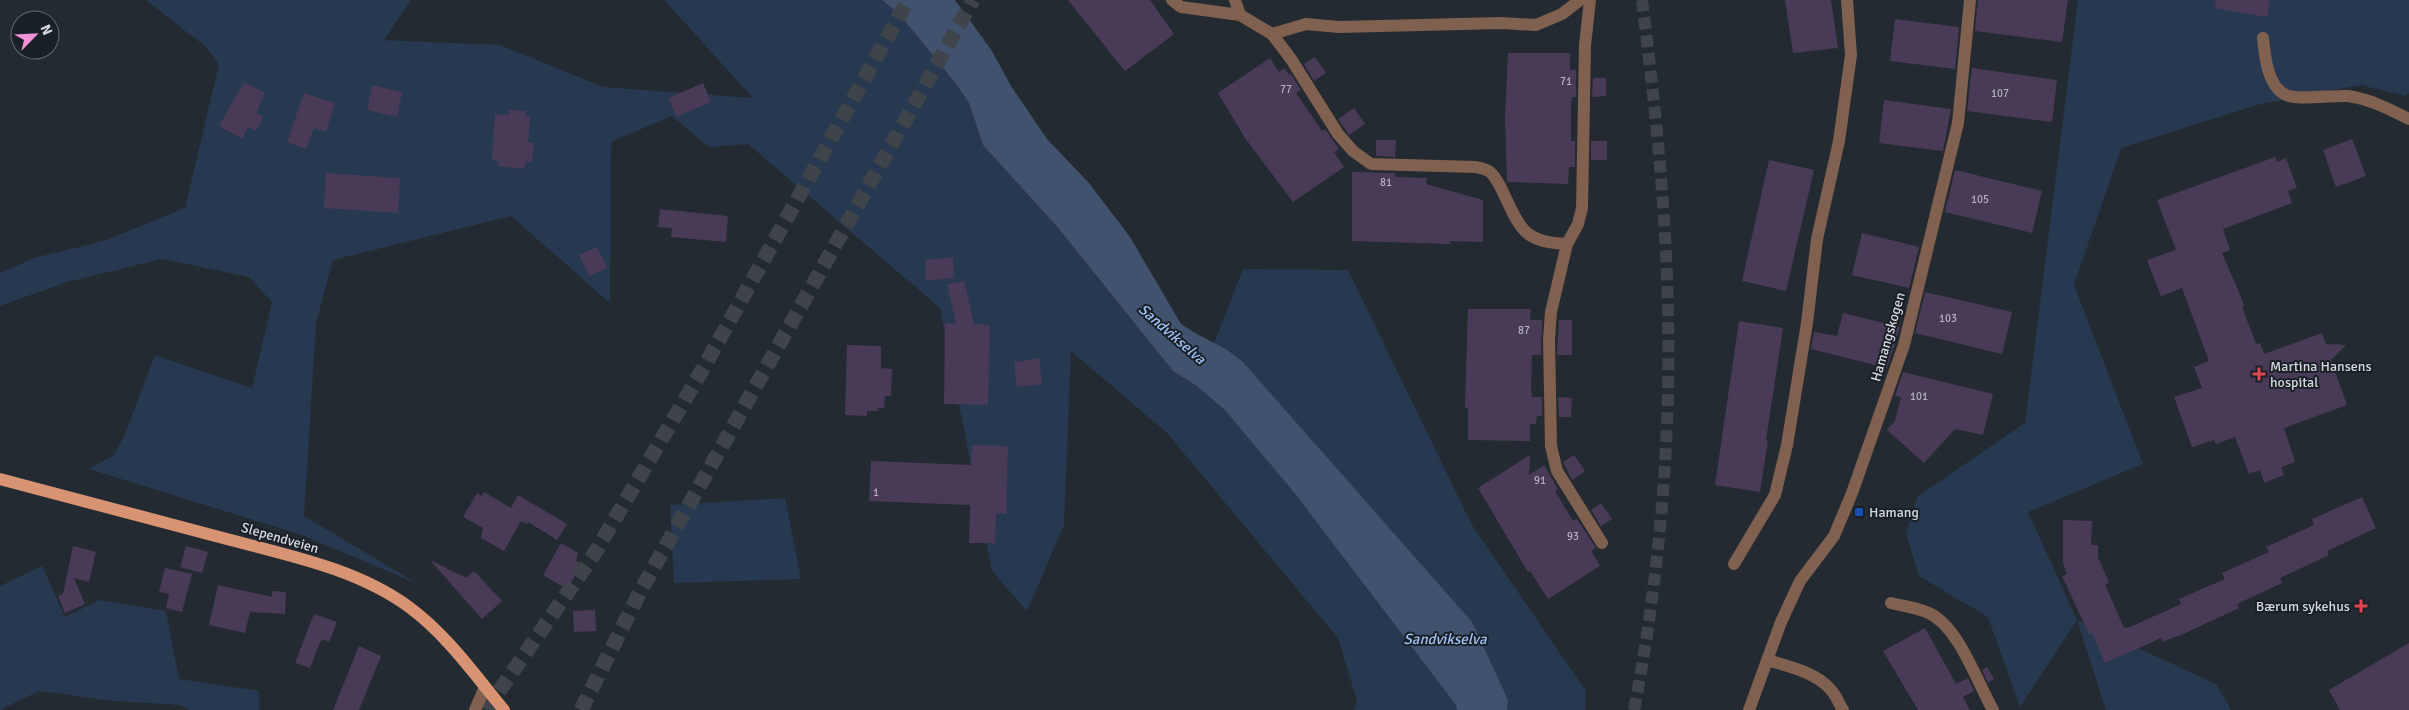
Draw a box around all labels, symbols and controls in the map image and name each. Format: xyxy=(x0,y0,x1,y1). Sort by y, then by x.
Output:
north arrow xyxy=(10,10,60,60)
text: N xyxy=(37,22,56,38)
house number: 71 xyxy=(1560,75,1572,88)
house number: 77 xyxy=(1280,83,1292,96)
house number: 107 xyxy=(1991,87,2009,100)
house number: 81 xyxy=(1380,176,1392,189)
house number: 105 xyxy=(1971,193,1989,206)
street label: Hamangskogen xyxy=(1867,290,1909,384)
water label: Sandvikselva xyxy=(1135,300,1210,368)
house number: 103 xyxy=(1939,312,1957,325)
house number: 87 xyxy=(1518,324,1530,337)
place label: Martina Hansens hospital xyxy=(2270,358,2372,391)
marker: Martina Hansens hospital xyxy=(2252,367,2266,381)
house number: 101 xyxy=(1910,390,1928,403)
house number: 91 xyxy=(1534,474,1546,487)
house number: 1 xyxy=(873,486,879,499)
place label: Hamang xyxy=(1869,504,1919,521)
marker: Hamang xyxy=(1853,506,1865,518)
street label: Slependveien xyxy=(239,519,321,557)
house number: 93 xyxy=(1567,530,1579,543)
place label: Bærum sykehus xyxy=(2256,598,2350,615)
marker: Bærum sykehus xyxy=(2354,599,2368,613)
water label: Sandvikselva xyxy=(1403,630,1487,648)

